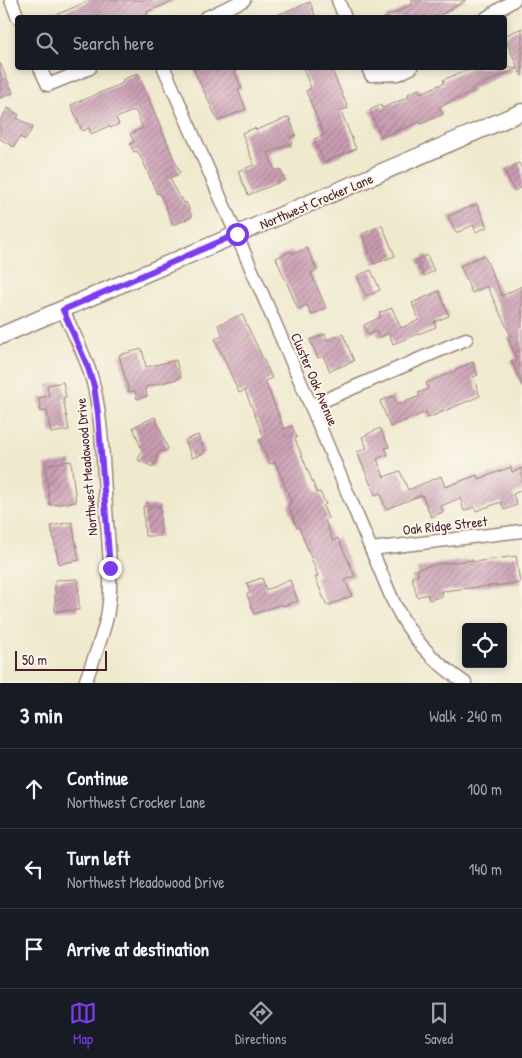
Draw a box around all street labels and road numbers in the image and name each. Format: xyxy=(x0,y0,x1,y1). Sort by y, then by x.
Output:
street label: Northwest Crocker Lane xyxy=(256,168,376,233)
street label: Cluster Oak Avenue xyxy=(287,330,343,429)
street label: Northwest Meadowood Drive xyxy=(70,397,101,537)
street label: Oak Ridge Street xyxy=(402,511,488,540)

